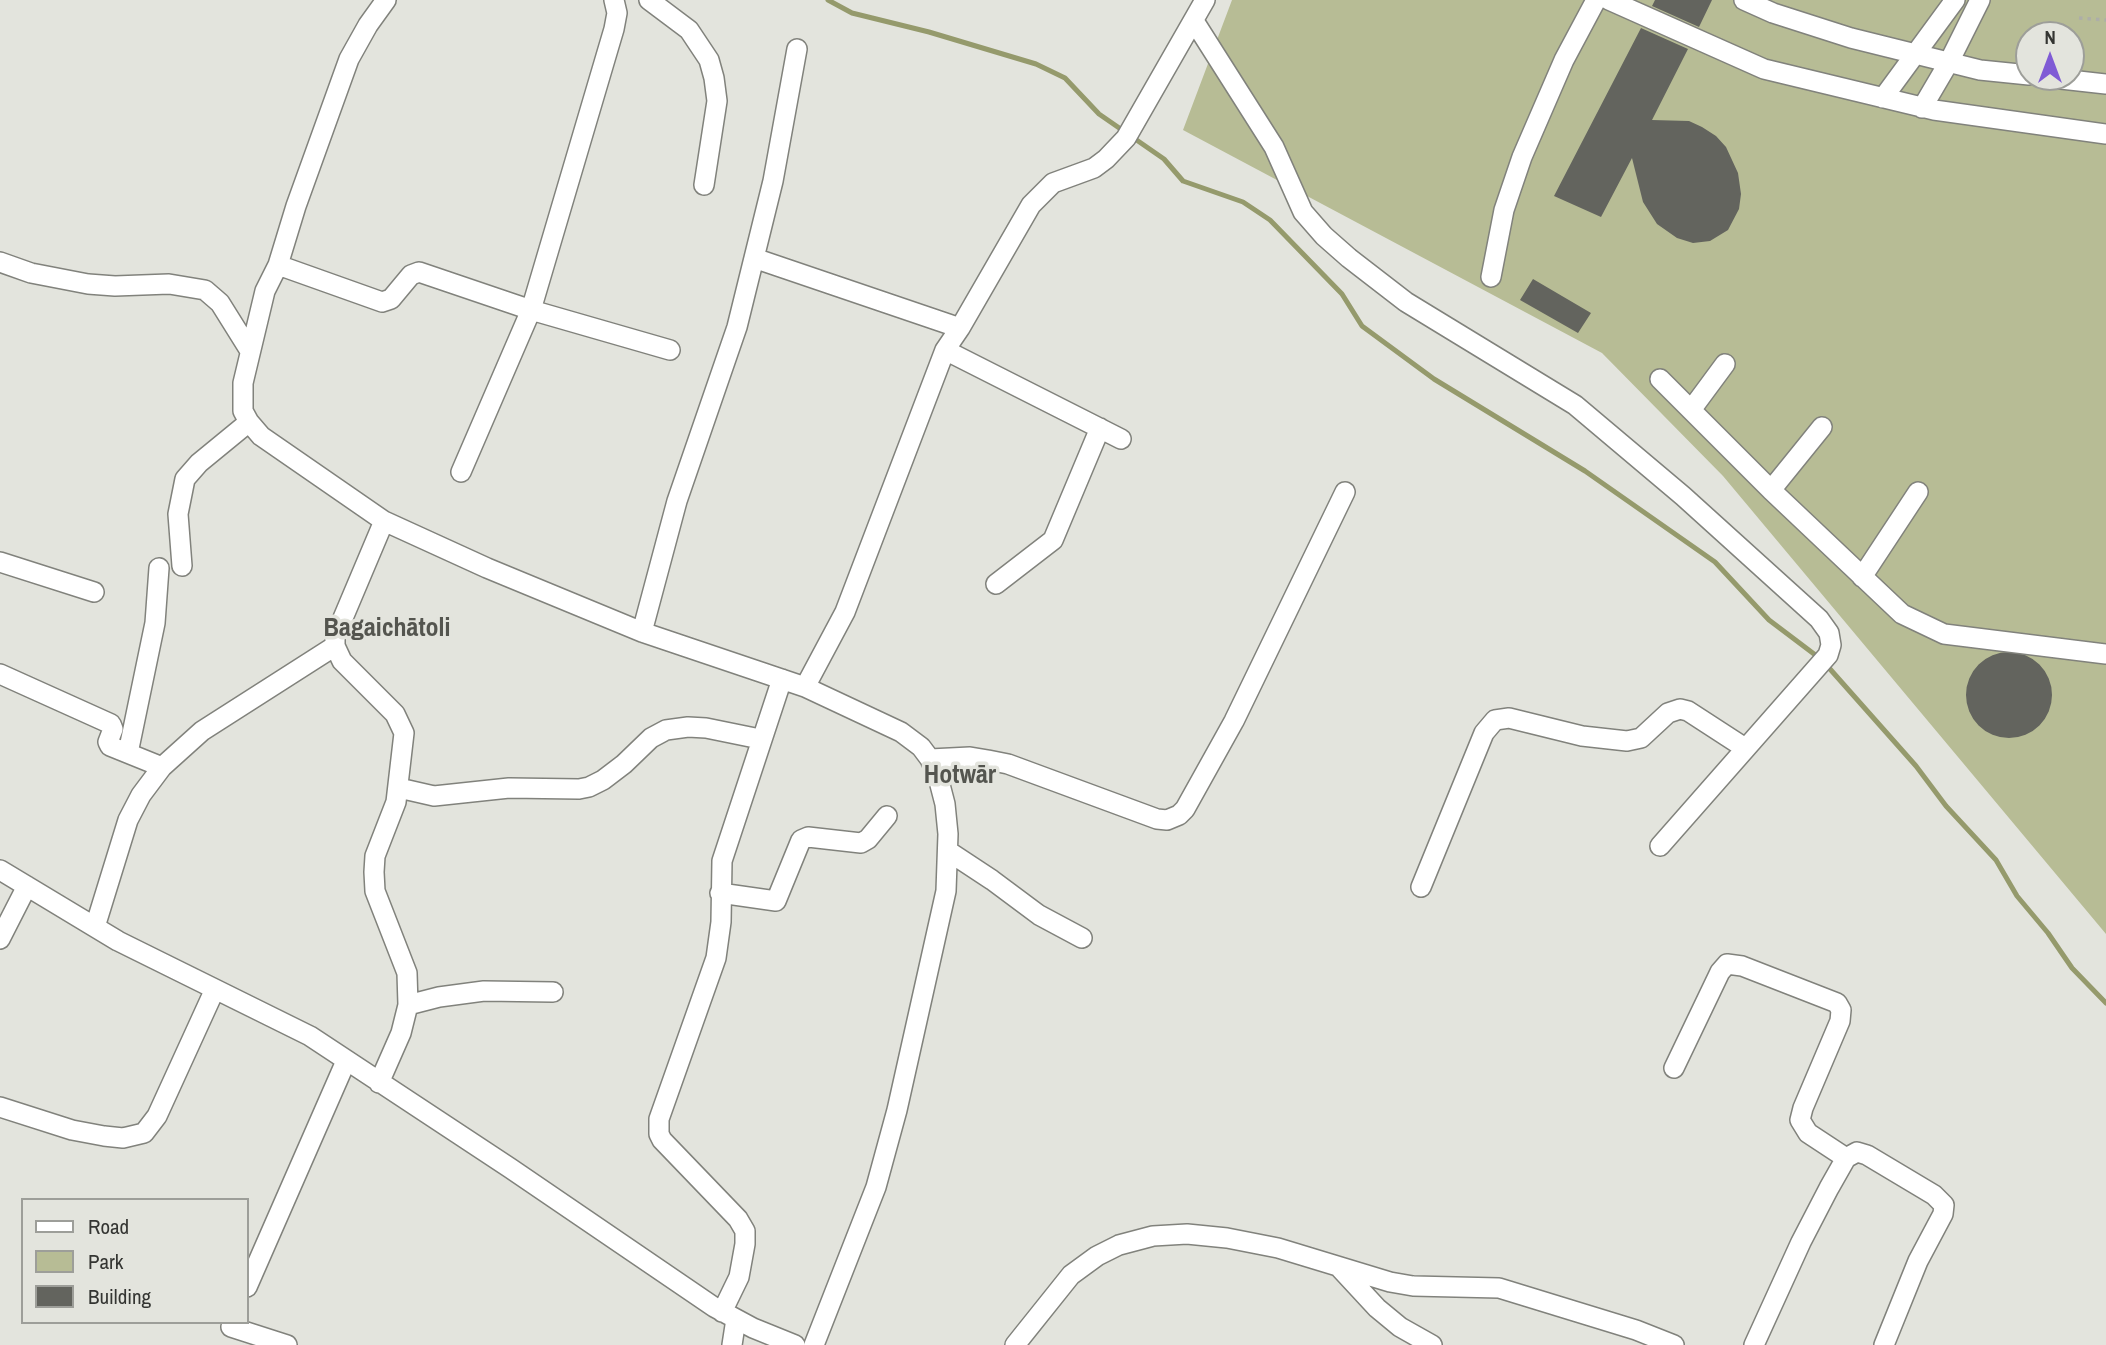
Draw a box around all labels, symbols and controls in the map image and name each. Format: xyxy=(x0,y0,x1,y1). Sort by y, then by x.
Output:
north arrow xyxy=(2015,21,2085,91)
text: N xyxy=(2044,24,2056,50)
district label: Bagaichātoli xyxy=(324,613,450,645)
district label: Hotwār xyxy=(924,760,996,792)
legend xyxy=(21,1198,248,1324)
text: Road xyxy=(88,1212,129,1241)
text: Park xyxy=(88,1247,123,1276)
text: Building xyxy=(88,1282,151,1311)

